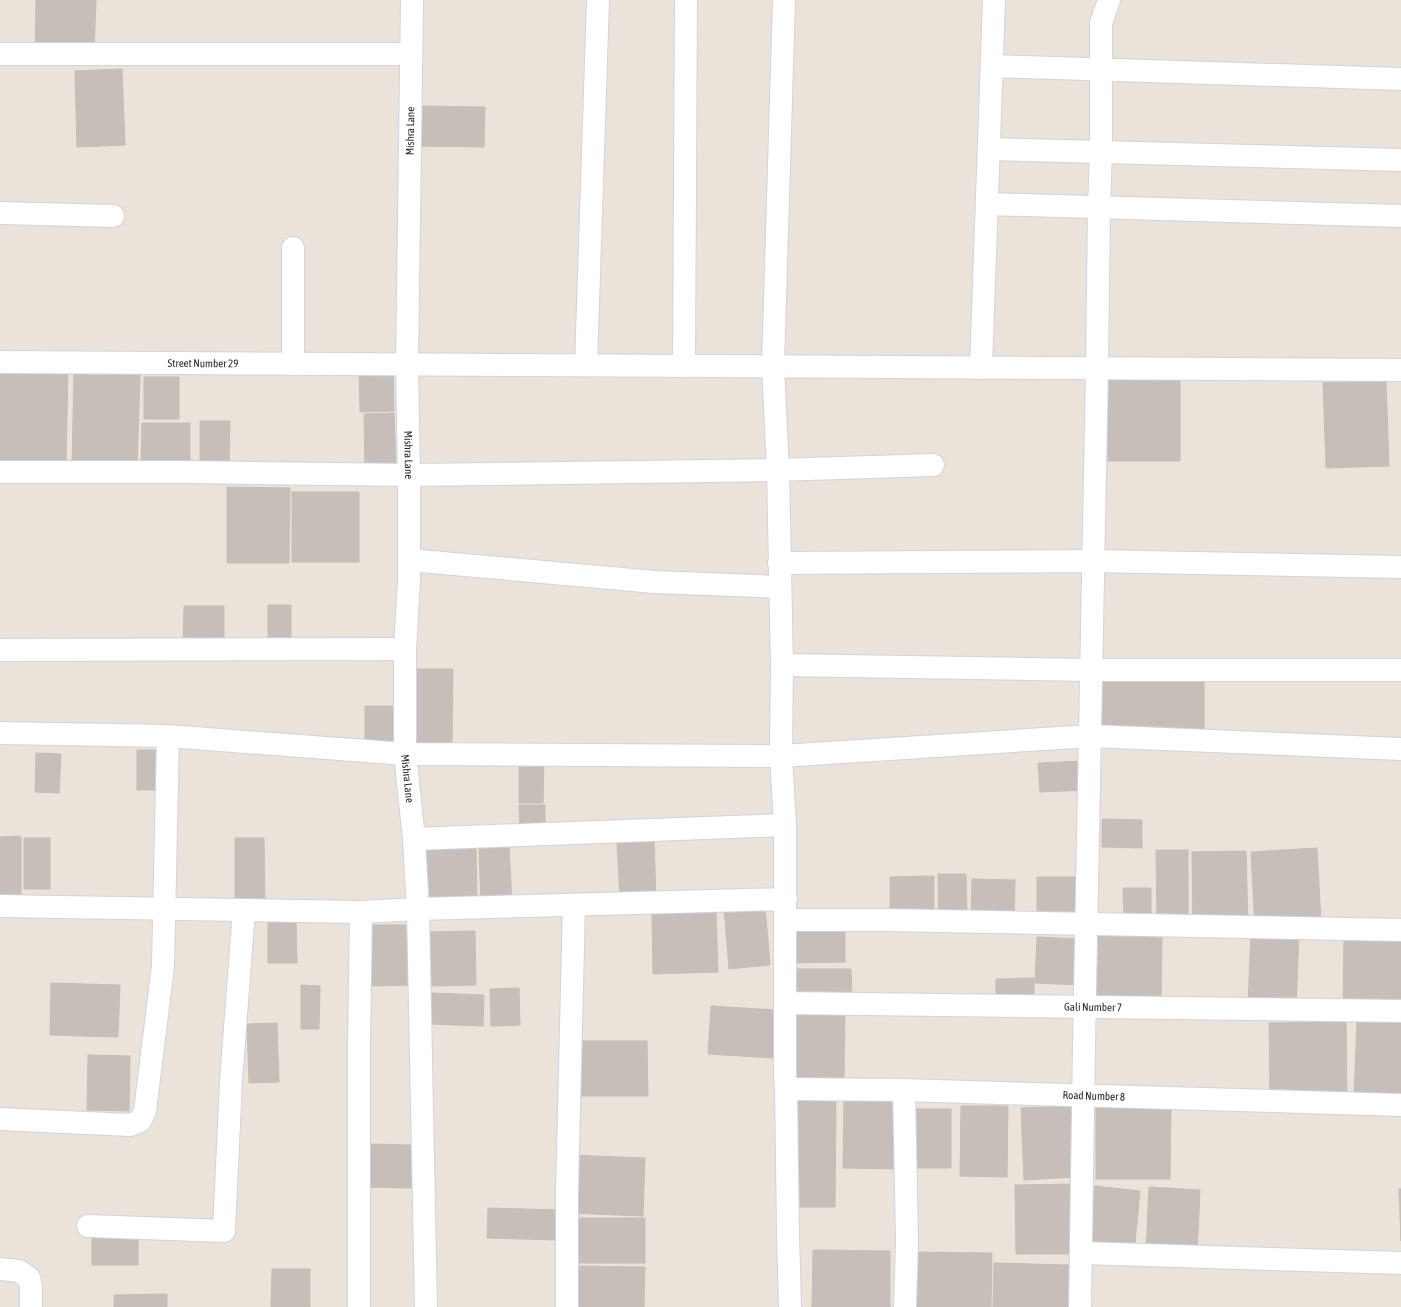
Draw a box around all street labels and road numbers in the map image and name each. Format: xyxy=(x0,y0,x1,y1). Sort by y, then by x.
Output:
street label: Mishra Lane xyxy=(404,107,416,155)
street label: Street Number 29 xyxy=(168,357,238,369)
street label: Mishra Lane xyxy=(402,431,415,479)
street label: Mishra Lane xyxy=(399,754,416,803)
street label: Gali Number 7 xyxy=(1064,1001,1122,1013)
street label: Road Number 8 xyxy=(1063,1089,1125,1103)

